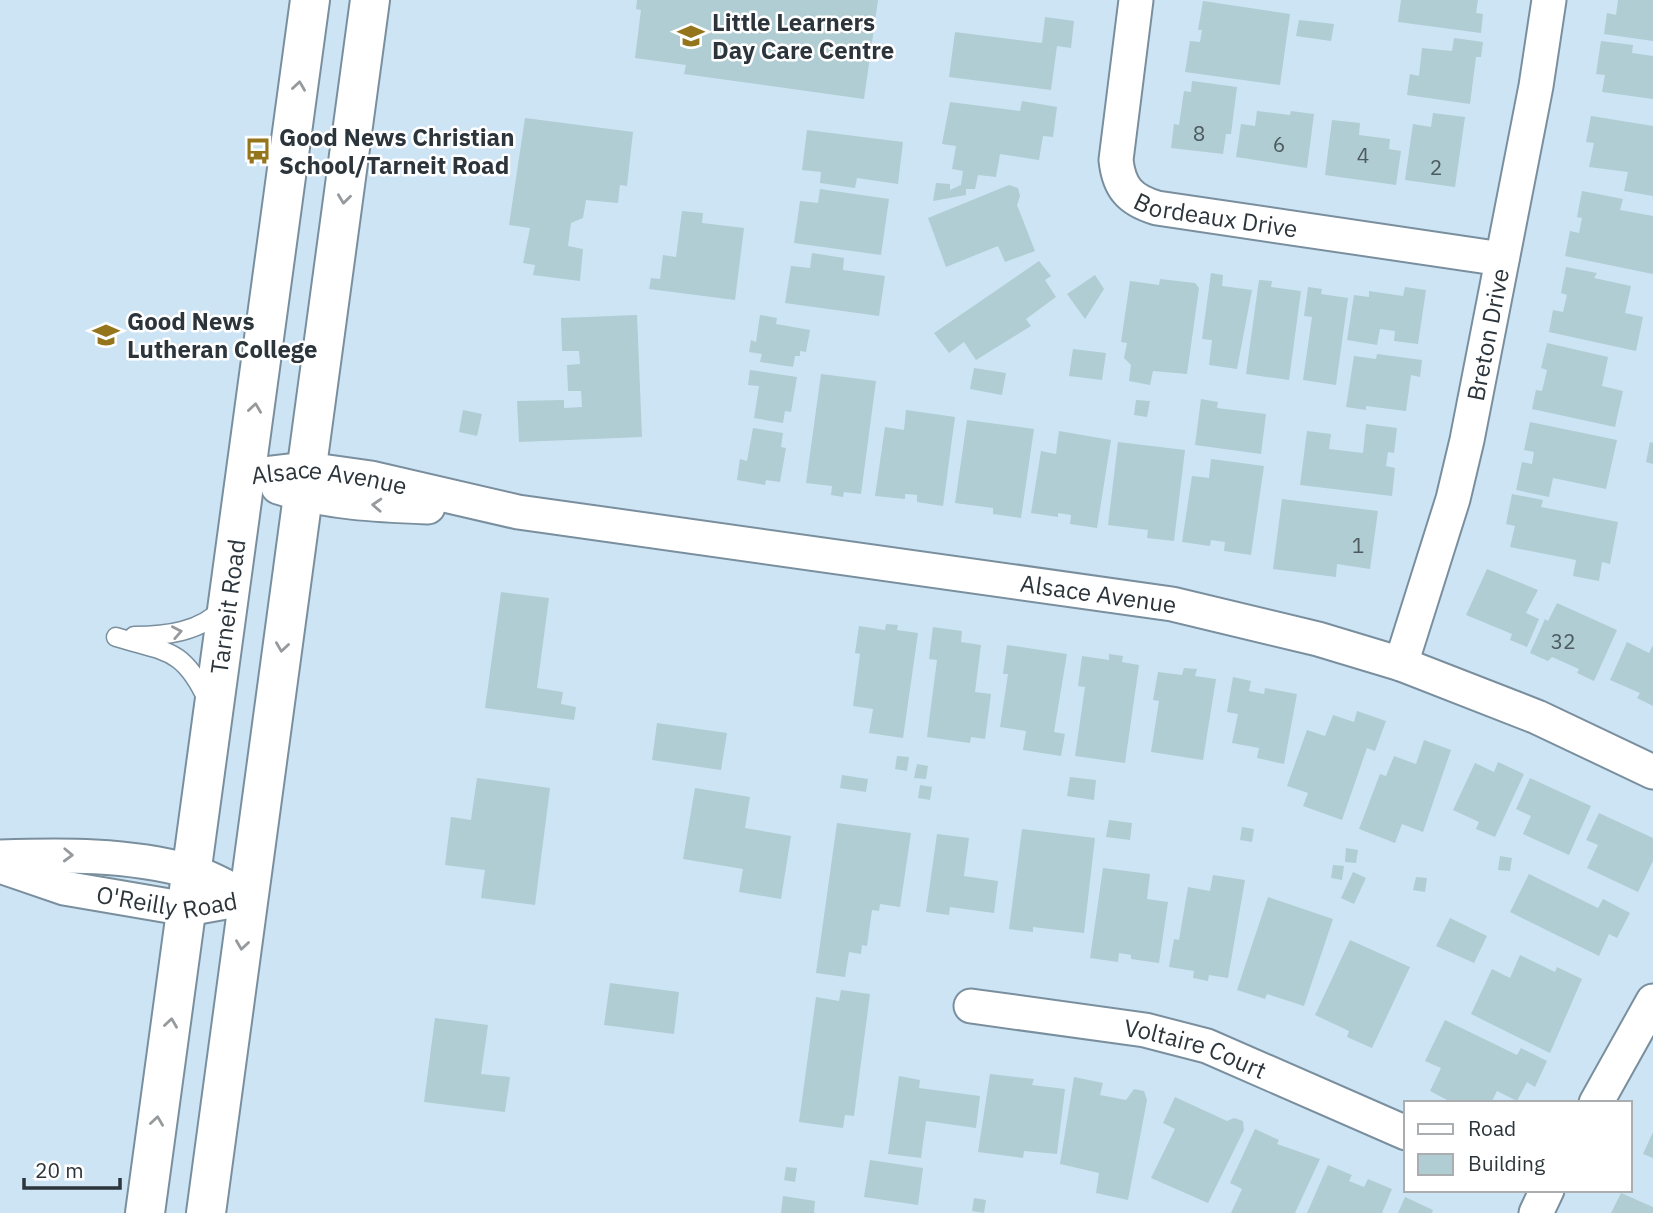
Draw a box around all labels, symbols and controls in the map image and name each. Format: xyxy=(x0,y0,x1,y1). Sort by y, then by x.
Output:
place label: Little Learners Day Care Centre xyxy=(712,6,894,66)
school or university icon: Little Learners Day Care Centre xyxy=(676,21,706,51)
one-way arrow xyxy=(292,80,307,91)
house number: 8 xyxy=(1193,119,1205,147)
place label: Good News Christian School/Tarneit Road xyxy=(279,121,515,181)
house number: 6 xyxy=(1273,130,1285,158)
bus stop icon: Good News Christian School/Tarneit Road xyxy=(243,136,273,166)
house number: 4 xyxy=(1357,141,1369,169)
house number: 2 xyxy=(1430,153,1442,181)
street label: Bordeaux Drive xyxy=(1129,185,1300,245)
one-way arrow xyxy=(336,193,351,205)
street label: Breton Drive xyxy=(1459,266,1516,404)
place label: Good News Lutheran College xyxy=(127,305,317,365)
school or university icon: Good News Lutheran College xyxy=(91,320,121,350)
one-way arrow xyxy=(247,402,262,414)
street label: Alsace Avenue xyxy=(249,453,410,502)
one-way arrow xyxy=(371,497,382,512)
house number: 1 xyxy=(1352,531,1364,559)
street label: Tarneit Road xyxy=(202,537,252,676)
street label: Alsace Avenue xyxy=(1018,567,1179,620)
one-way arrow xyxy=(171,625,183,640)
house number: 32 xyxy=(1550,627,1576,655)
one-way arrow xyxy=(275,641,290,652)
one-way arrow xyxy=(63,848,74,863)
street label: O'Reilly Road xyxy=(94,878,240,926)
one-way arrow xyxy=(235,939,250,951)
street label: Voltaire Court xyxy=(1122,1011,1271,1086)
one-way arrow xyxy=(163,1017,178,1029)
legend xyxy=(1404,1101,1632,1192)
text: Road xyxy=(1468,1114,1516,1142)
one-way arrow xyxy=(149,1115,164,1127)
scale bar xyxy=(24,1146,121,1190)
text: Building xyxy=(1468,1149,1545,1177)
text: 20 m xyxy=(35,1156,84,1184)

